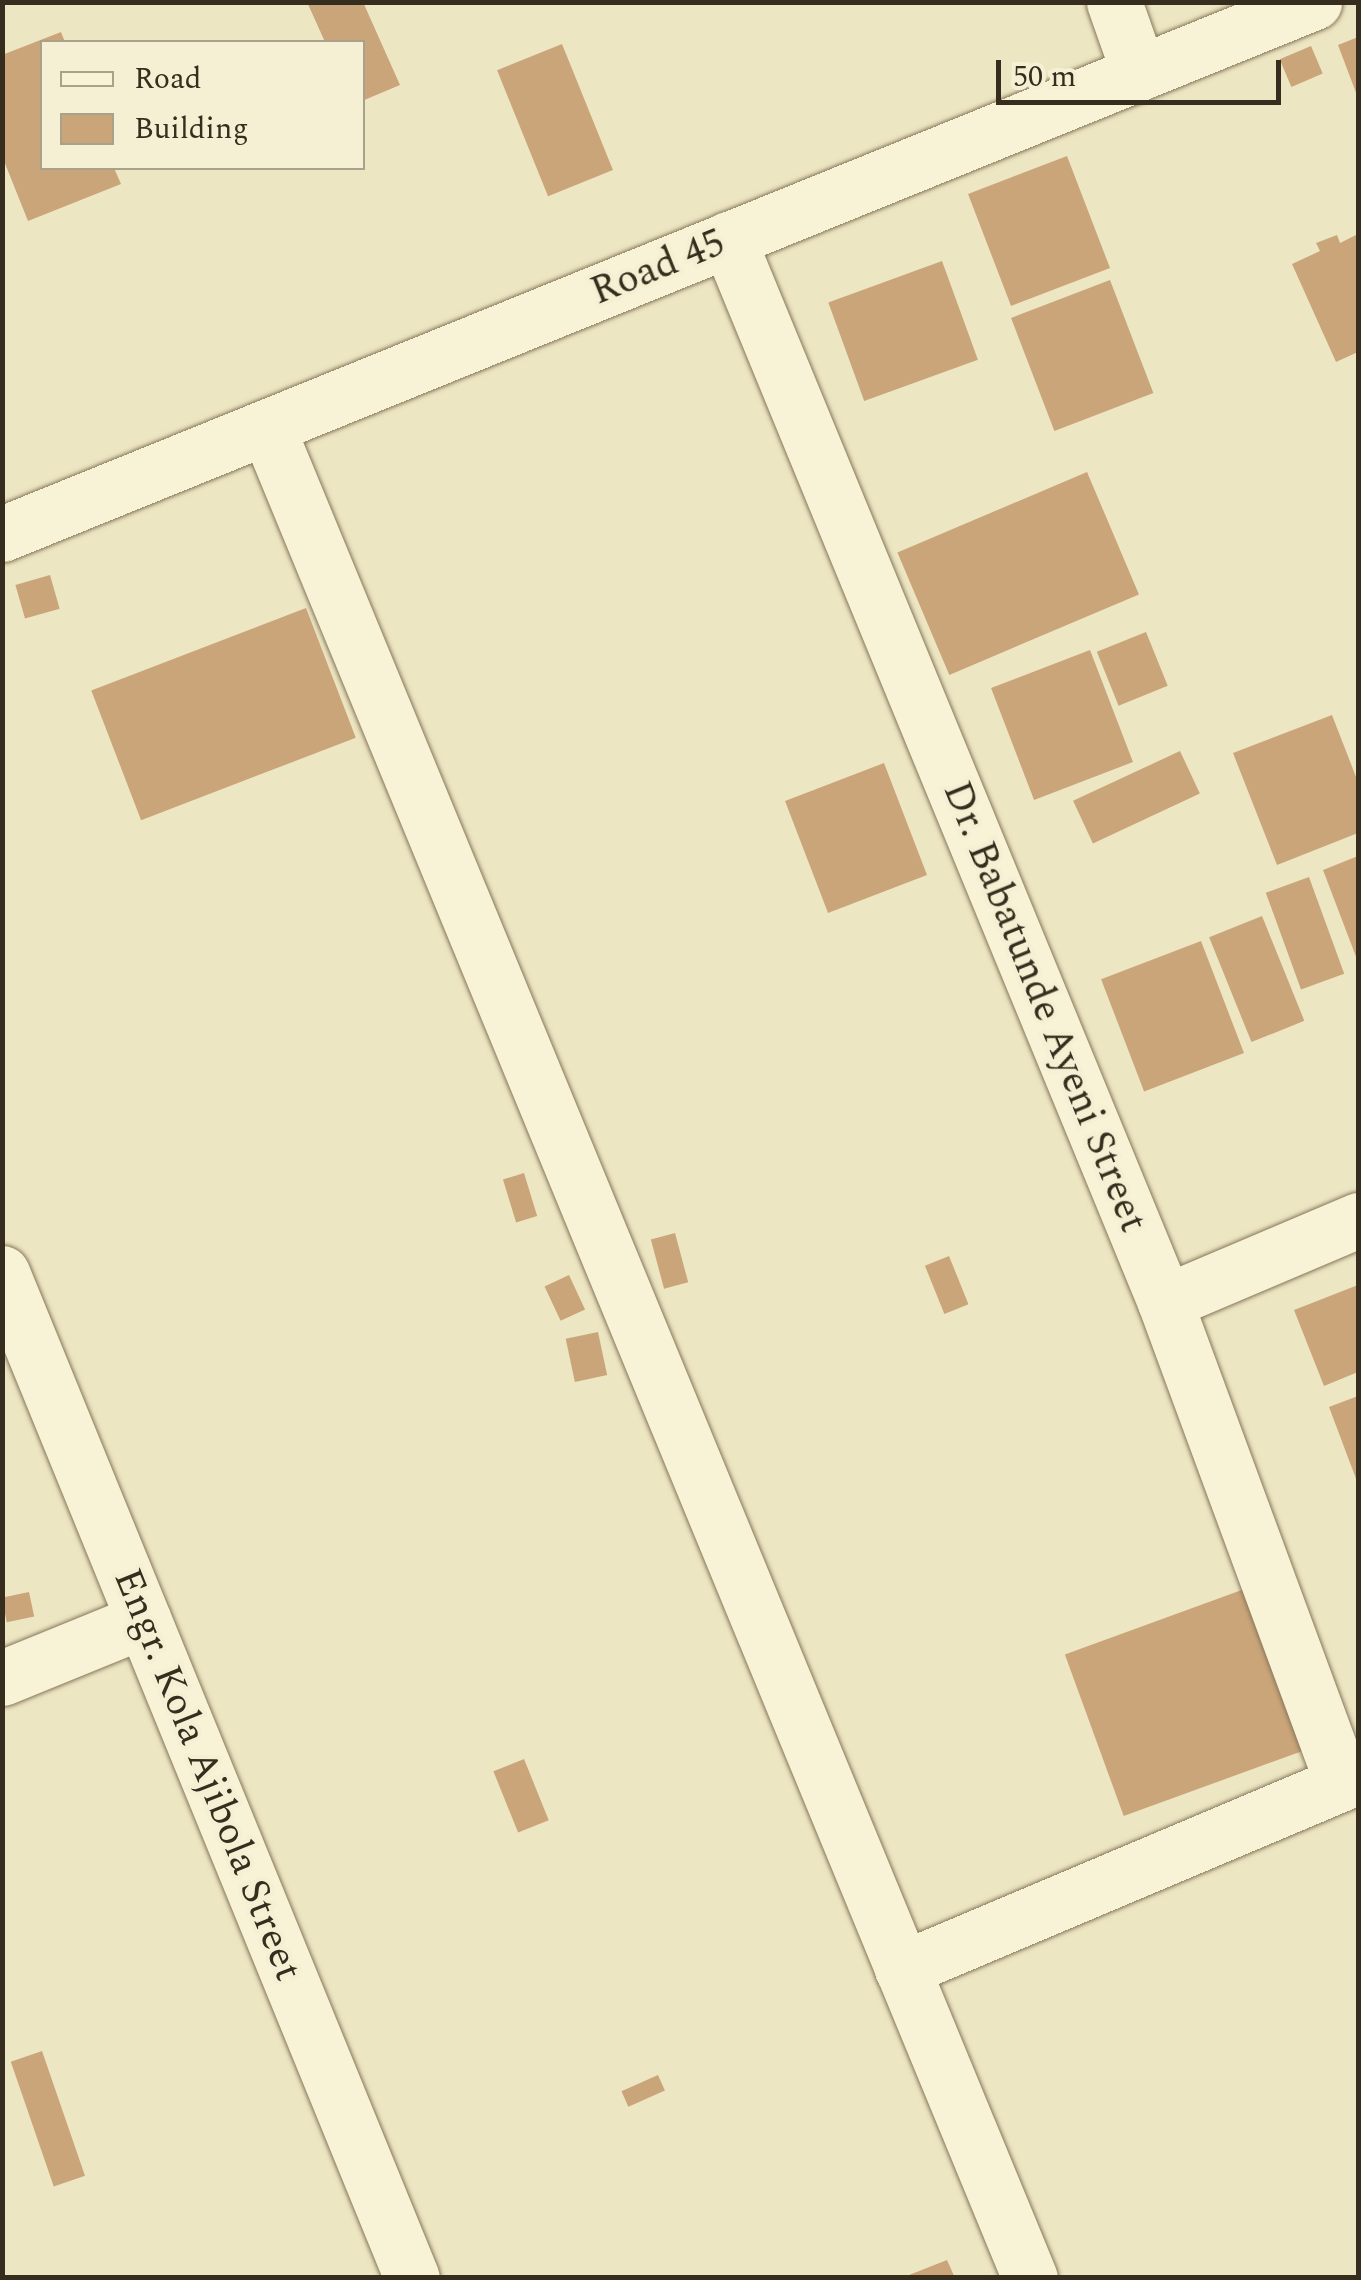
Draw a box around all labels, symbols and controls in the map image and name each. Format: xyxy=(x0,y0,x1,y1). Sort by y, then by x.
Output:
legend xyxy=(40,40,365,170)
scale bar xyxy=(1001,40,1286,102)
text: 50 m xyxy=(1013,54,1076,100)
text: Road xyxy=(134,56,202,102)
text: Building xyxy=(134,106,249,152)
street label: Road 45 xyxy=(584,219,732,317)
street label: Dr. Babatunde Ayeni Street xyxy=(931,775,1157,1239)
street label: Engr. Kola Ajibola Street xyxy=(102,1562,312,1988)

